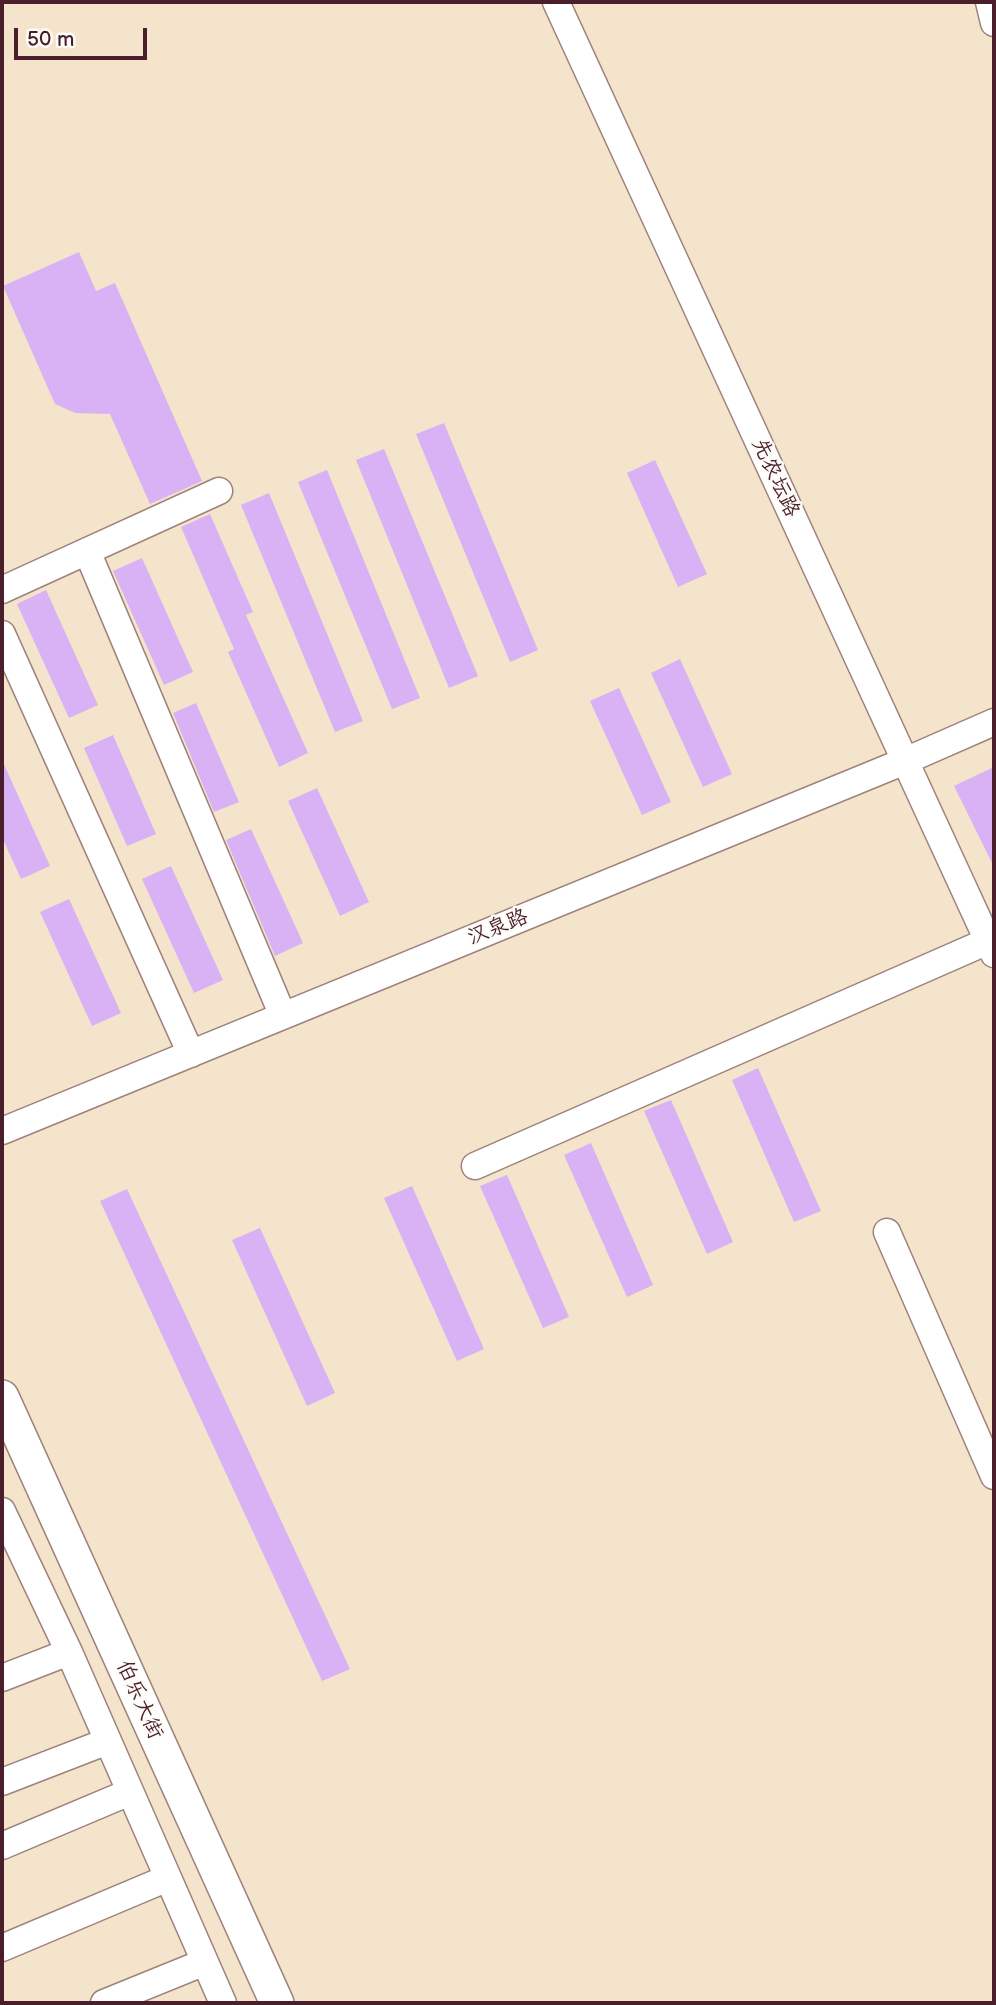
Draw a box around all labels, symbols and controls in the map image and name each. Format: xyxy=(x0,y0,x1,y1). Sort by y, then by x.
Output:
scale bar xyxy=(18,14,150,58)
text: 50 m xyxy=(27,27,74,52)
street label: 先农坛路 xyxy=(746,435,804,521)
street label: 汉泉路 xyxy=(464,905,532,951)
street label: 伯乐大街 xyxy=(110,1657,168,1743)

